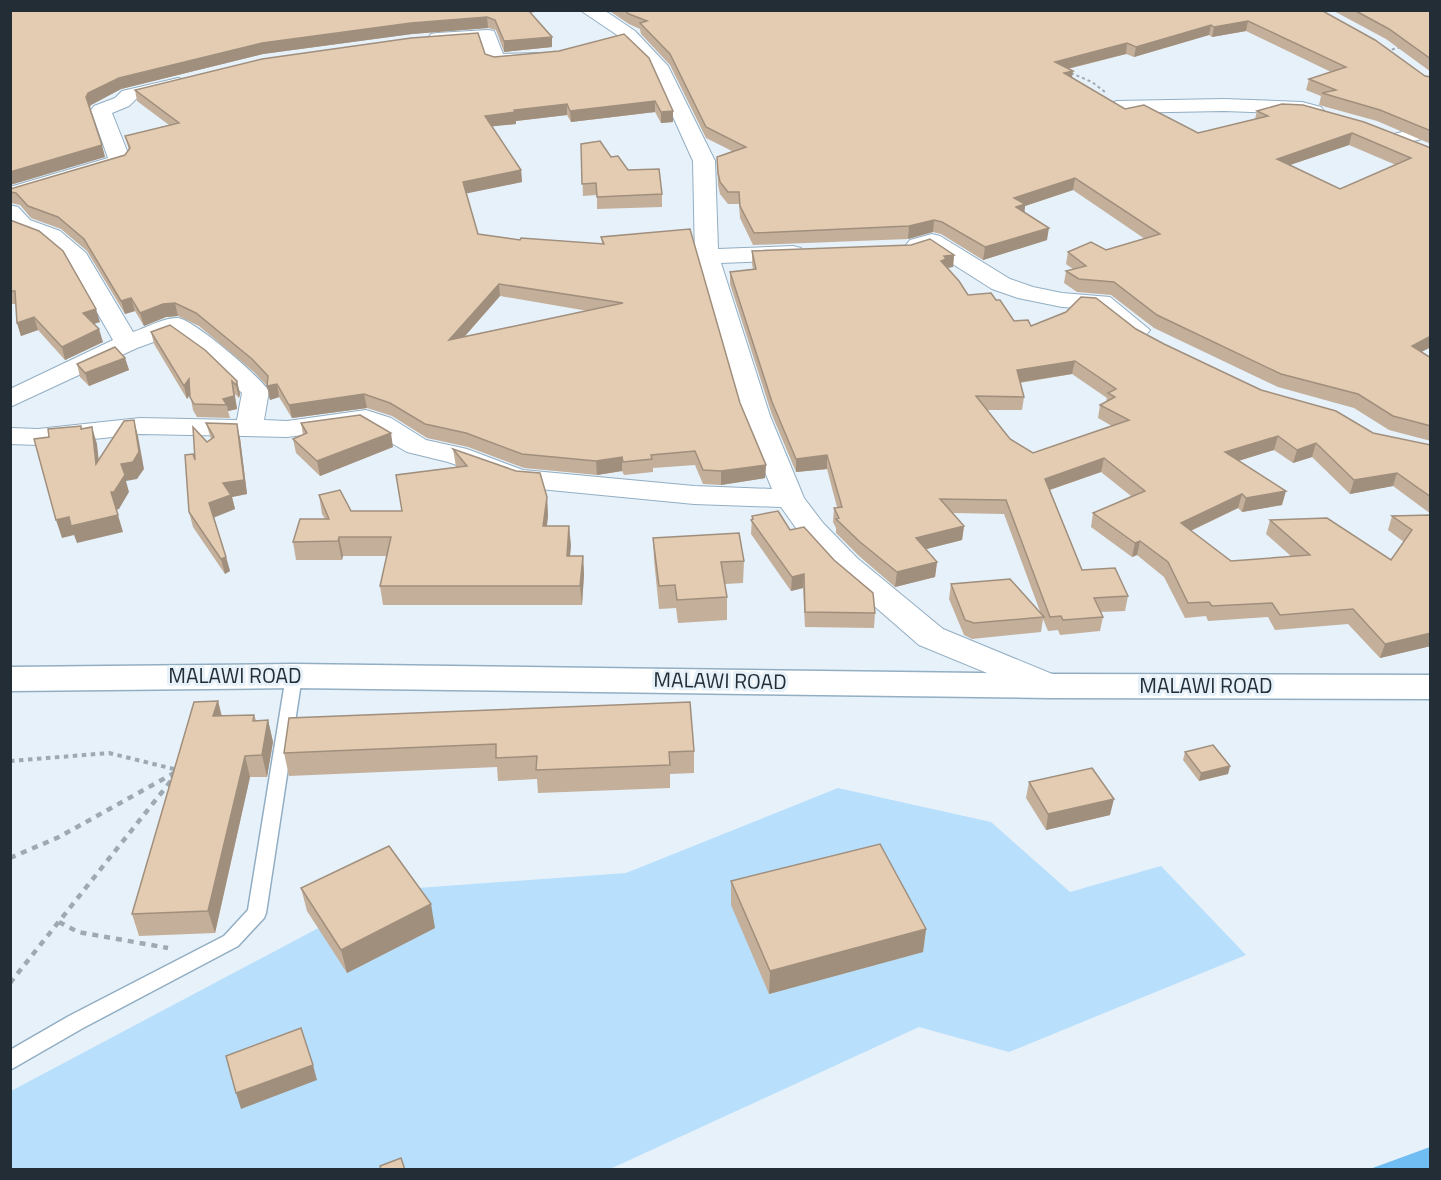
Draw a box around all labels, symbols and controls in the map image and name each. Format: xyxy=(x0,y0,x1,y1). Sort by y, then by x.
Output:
street label: MALAWI ROAD xyxy=(168,659,302,691)
street label: MALAWI ROAD xyxy=(653,663,787,697)
street label: MALAWI ROAD xyxy=(1139,669,1273,701)

